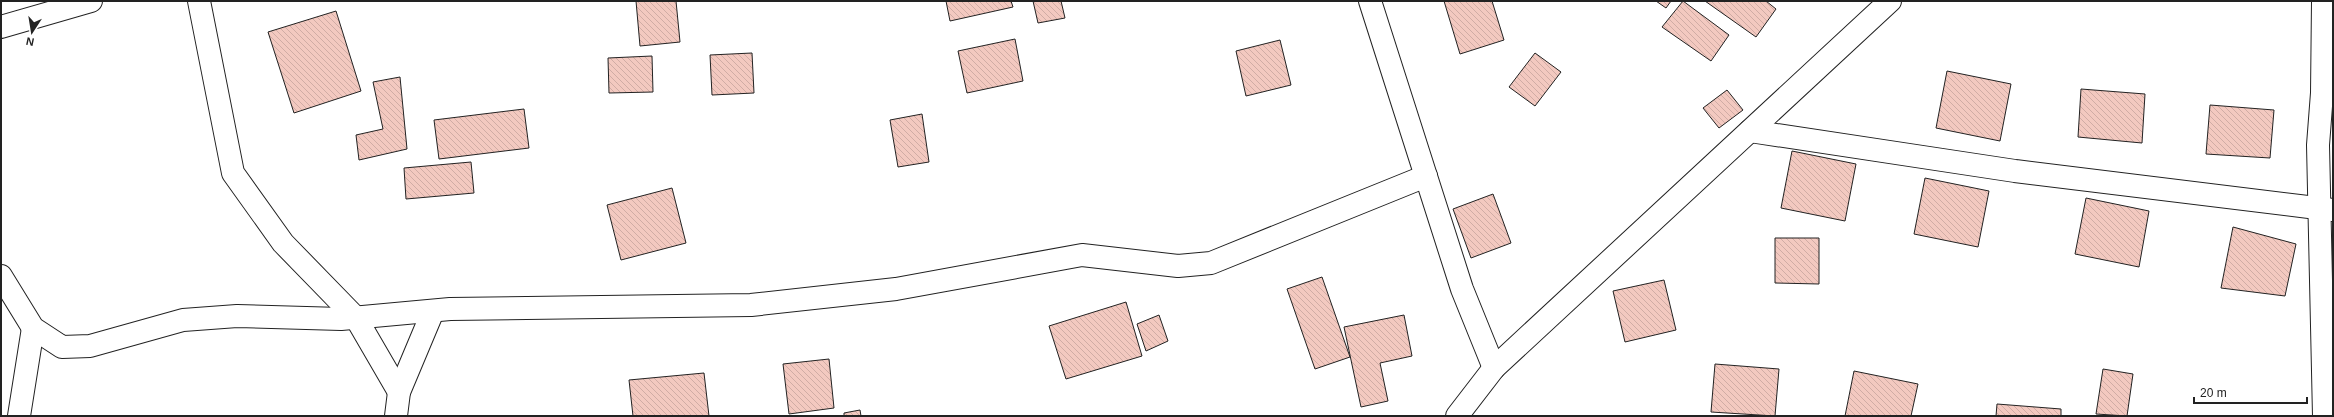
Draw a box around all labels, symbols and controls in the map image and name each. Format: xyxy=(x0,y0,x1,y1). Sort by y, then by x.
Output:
north arrow xyxy=(12,12,52,52)
text: N xyxy=(25,35,35,48)
scale bar xyxy=(2194,379,2307,405)
text: 20 m xyxy=(2200,386,2227,400)

